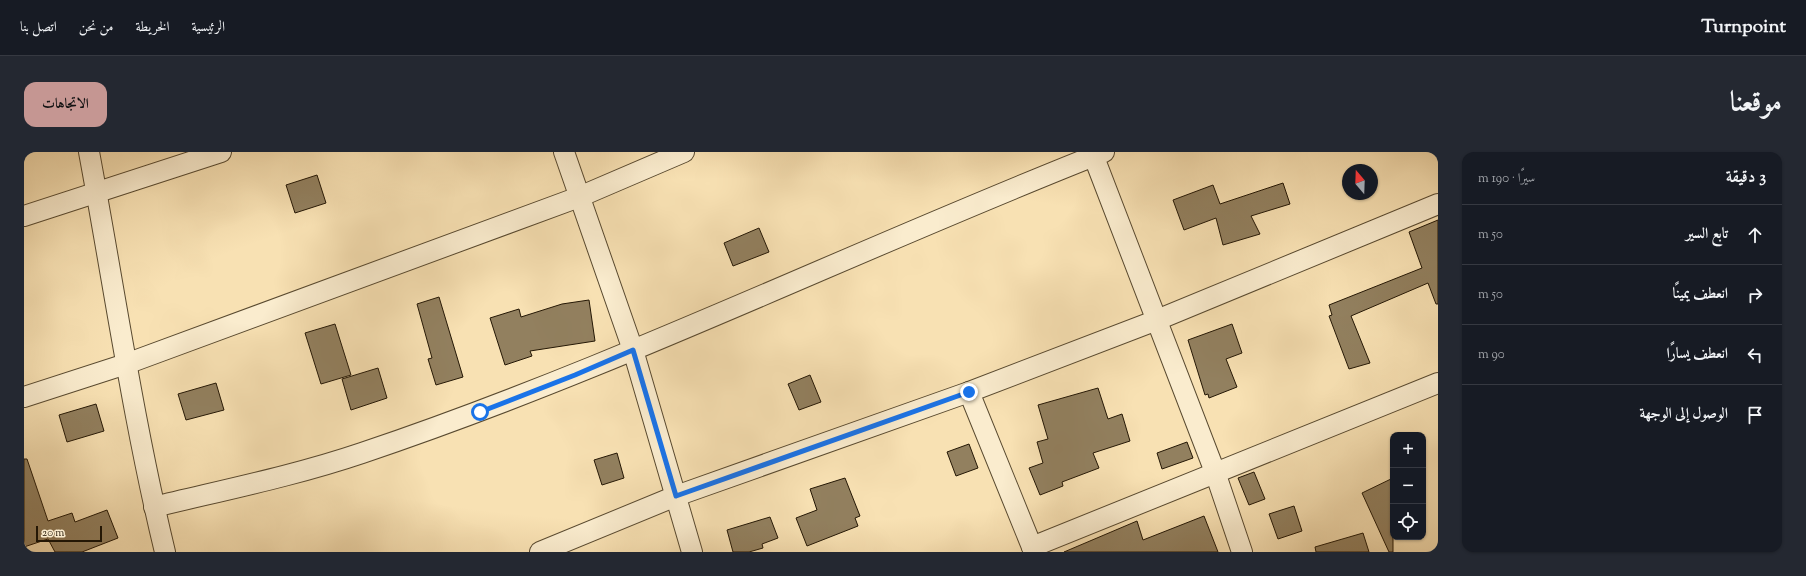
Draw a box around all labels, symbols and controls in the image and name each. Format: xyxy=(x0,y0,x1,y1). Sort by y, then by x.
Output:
text: Turnpoint xyxy=(1701,14,1786,41)
text: اتصل بنا xyxy=(20,18,57,38)
text: من نحن xyxy=(79,18,113,38)
text: الخريطة xyxy=(135,18,170,38)
text: الرئيسية xyxy=(192,18,225,38)
button: الاتجاهات xyxy=(24,82,107,127)
text: موقعنا xyxy=(1730,84,1782,124)
north arrow xyxy=(1342,164,1378,200)
text: 3 دقيقة xyxy=(1726,166,1766,190)
text: سيرًا · 190 m xyxy=(1478,170,1535,188)
text: تابع السير xyxy=(1686,224,1728,245)
icon: ahead xyxy=(1744,224,1766,246)
text: 50 m xyxy=(1478,226,1503,244)
text: انعطف يمينًا xyxy=(1673,284,1728,305)
icon: right xyxy=(1744,284,1766,306)
text: 50 m xyxy=(1478,286,1503,304)
text: انعطف يسارًا xyxy=(1667,344,1728,365)
icon: left xyxy=(1744,344,1766,366)
text: 90 m xyxy=(1478,346,1505,364)
route end xyxy=(960,383,978,401)
route start xyxy=(471,403,489,421)
text: الوصول إلى الوجهة xyxy=(1639,404,1728,425)
icon: arrive xyxy=(1744,404,1766,426)
map controls xyxy=(1390,432,1426,540)
button: + xyxy=(1390,432,1426,468)
button: − xyxy=(1390,468,1426,504)
button: locate xyxy=(1390,504,1426,540)
scale bar xyxy=(36,524,102,543)
text: 20 m xyxy=(42,525,64,541)

